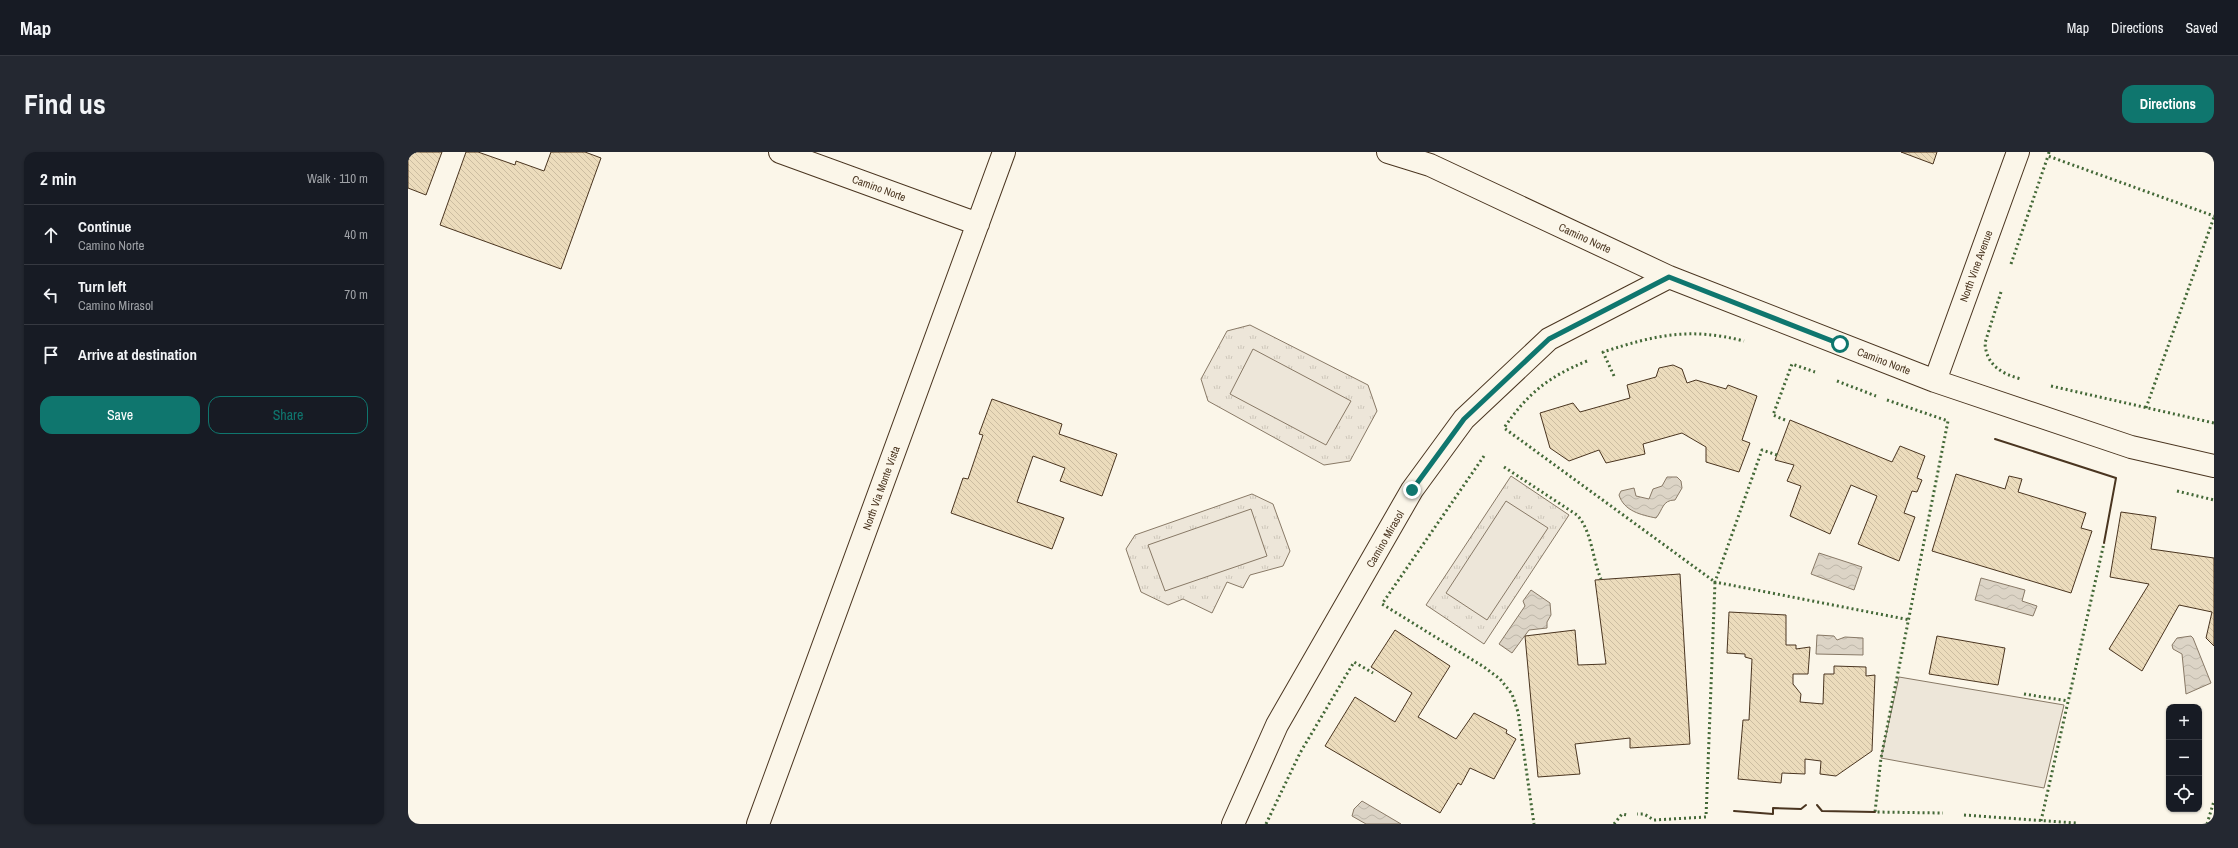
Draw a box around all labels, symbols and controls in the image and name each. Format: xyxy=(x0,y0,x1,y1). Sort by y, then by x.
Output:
text: Map xyxy=(20,15,51,41)
text: Map xyxy=(2067,19,2089,37)
text: Directions xyxy=(2111,19,2163,37)
text: Saved xyxy=(2185,19,2218,37)
text: Find us xyxy=(24,85,106,123)
button: Directions xyxy=(2122,85,2214,123)
text: 2 min xyxy=(40,167,76,190)
text: Walk · 110 m xyxy=(307,170,368,187)
street label: Camino Norte xyxy=(850,172,908,204)
text: Continue xyxy=(78,216,131,237)
street label: Camino Norte xyxy=(1557,220,1613,256)
icon: ahead xyxy=(40,224,62,246)
text: 40 m xyxy=(344,226,368,243)
street label: North Vine Avenue xyxy=(1957,228,1995,304)
text: Camino Norte xyxy=(78,237,144,254)
text: Turn left xyxy=(78,276,126,297)
icon: left xyxy=(40,284,62,306)
text: 70 m xyxy=(344,286,368,303)
text: Camino Mirasol xyxy=(78,297,153,314)
route start xyxy=(1831,335,1849,353)
icon: arrive xyxy=(40,344,62,366)
text: Arrive at destination xyxy=(78,344,197,365)
street label: Camino Norte xyxy=(1855,344,1913,378)
button: Save xyxy=(40,396,200,434)
button: Share xyxy=(208,396,368,434)
street label: North Via Monte Vista xyxy=(859,444,903,532)
route end xyxy=(1403,481,1421,499)
street label: Camino Mirasol xyxy=(1363,508,1407,570)
map controls xyxy=(2166,704,2202,812)
button: + xyxy=(2166,704,2202,740)
button: − xyxy=(2166,740,2202,776)
button: locate xyxy=(2166,776,2202,812)

